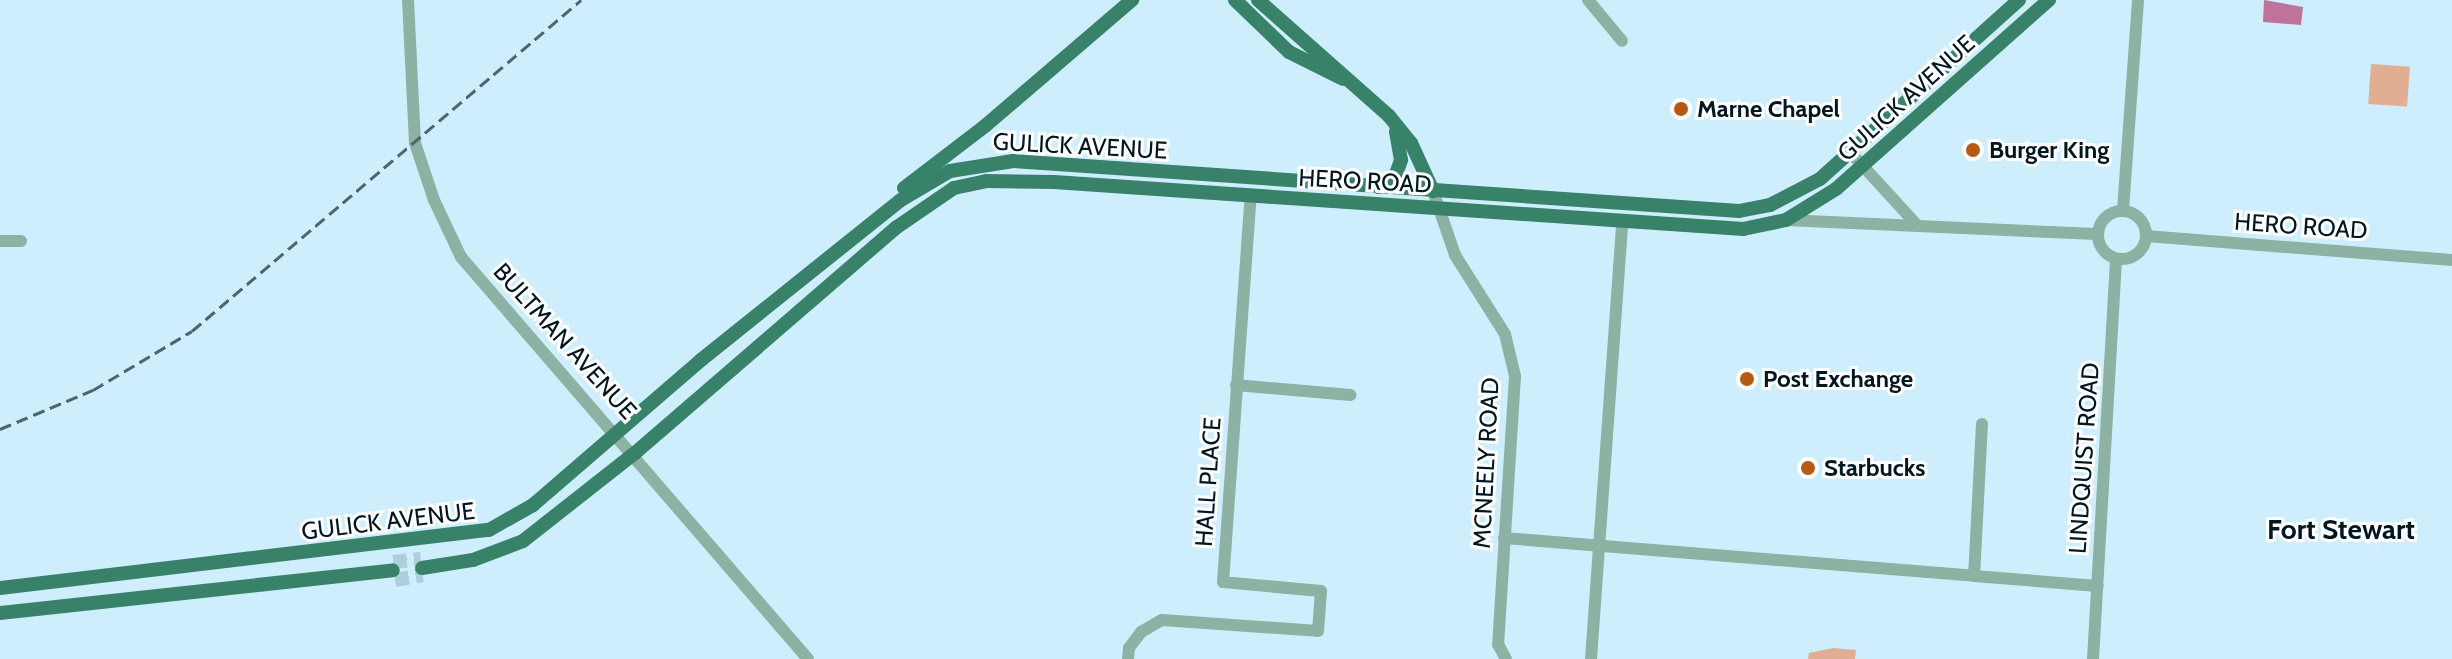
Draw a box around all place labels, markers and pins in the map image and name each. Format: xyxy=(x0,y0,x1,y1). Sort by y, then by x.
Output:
place label: Marne Chapel xyxy=(1697,95,1840,123)
marker: Marne Chapel xyxy=(1672,100,1690,118)
place label: Burger King xyxy=(1989,136,2109,164)
marker: Burger King xyxy=(1964,141,1982,159)
place label: Post Exchange xyxy=(1763,365,1913,393)
marker: Post Exchange xyxy=(1738,370,1756,388)
place label: Starbucks xyxy=(1824,454,1925,482)
marker: Starbucks xyxy=(1799,459,1817,477)

